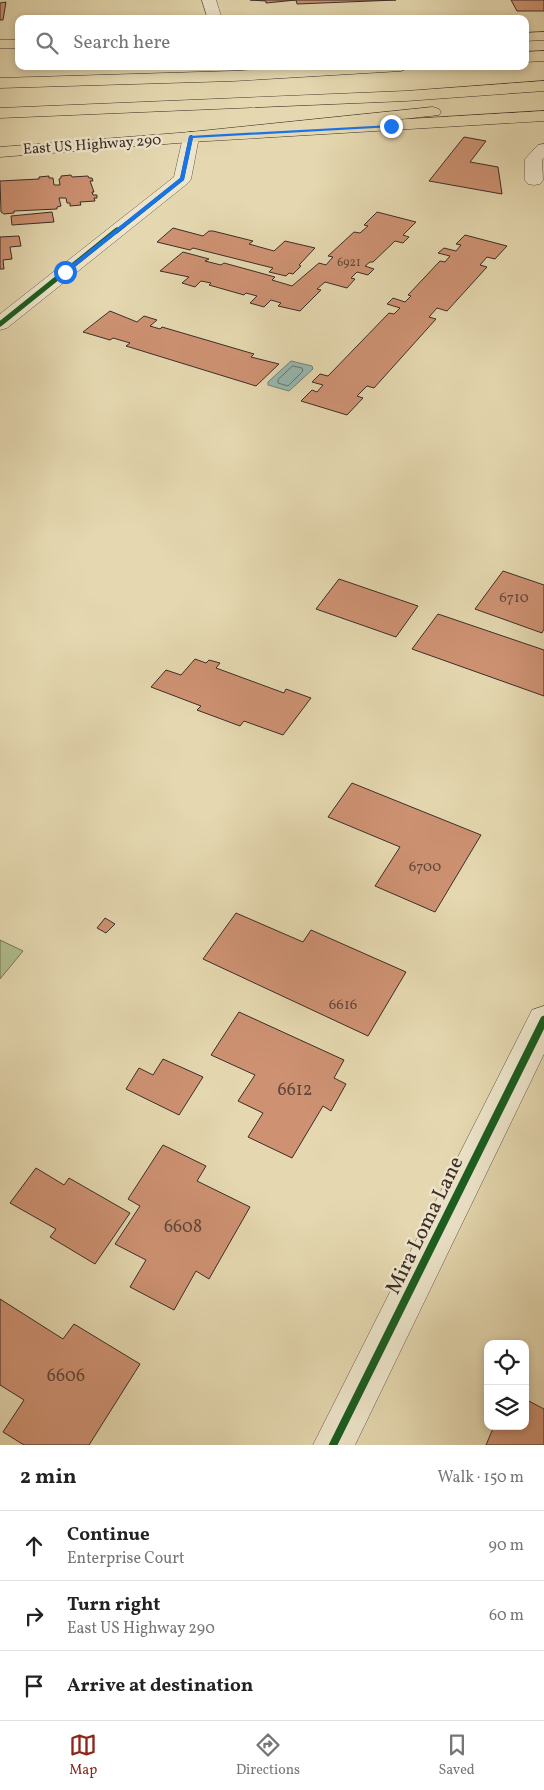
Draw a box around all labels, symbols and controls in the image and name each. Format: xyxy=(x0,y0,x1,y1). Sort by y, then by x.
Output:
search box xyxy=(15,15,529,70)
icon: search xyxy=(33,29,61,57)
text: Search here xyxy=(73,30,170,56)
route end xyxy=(380,115,403,138)
street label: East US Highway 290 xyxy=(22,130,162,161)
house number: 6921 xyxy=(337,255,361,271)
route start xyxy=(54,261,77,284)
house number: 6710 xyxy=(499,588,529,609)
house number: 6700 xyxy=(409,857,441,878)
house number: 6616 xyxy=(329,995,357,1016)
house number: 6612 xyxy=(278,1078,312,1103)
street label: Mira Loma Lane xyxy=(379,1152,471,1300)
house number: 6608 xyxy=(164,1215,202,1240)
map controls xyxy=(484,1340,529,1430)
button: locate xyxy=(484,1340,529,1385)
house number: 6606 xyxy=(47,1364,85,1389)
button: layers xyxy=(484,1385,529,1430)
text: 2 min xyxy=(20,1463,77,1492)
text: Walk · 150 m xyxy=(438,1467,524,1489)
text: Continue xyxy=(67,1522,150,1548)
icon: ahead xyxy=(20,1532,48,1560)
text: 90 m xyxy=(488,1535,524,1557)
text: Enterprise Court xyxy=(67,1548,185,1570)
text: Turn right xyxy=(67,1592,160,1618)
icon: right xyxy=(20,1602,48,1630)
text: 60 m xyxy=(489,1605,524,1627)
text: East US Highway 290 xyxy=(67,1618,215,1640)
icon: arrive xyxy=(20,1672,48,1700)
text: Arrive at destination xyxy=(67,1673,253,1699)
tab: Map xyxy=(69,1731,97,1780)
tab: Directions xyxy=(236,1731,300,1780)
tab: Saved xyxy=(439,1731,475,1780)

